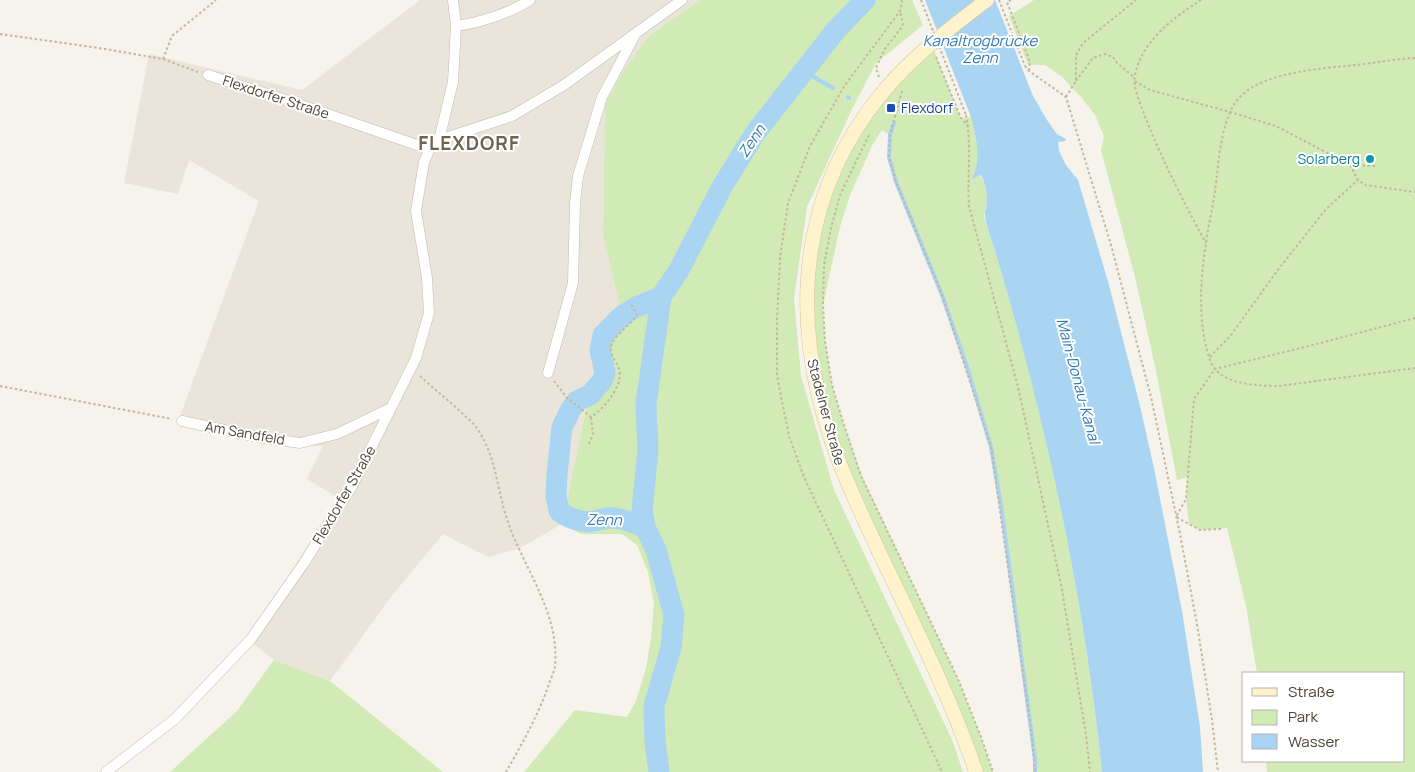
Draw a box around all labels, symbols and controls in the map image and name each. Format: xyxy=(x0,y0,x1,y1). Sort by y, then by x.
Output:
water label: Kanaltrogbrücke Zenn xyxy=(923,30,1039,68)
street label: Flexdorfer Straße xyxy=(220,70,332,123)
place label: Flexdorf xyxy=(901,98,953,117)
marker: Flexdorf xyxy=(885,102,897,114)
water label: Zenn xyxy=(733,119,771,161)
district label: FLEXDORF xyxy=(418,130,520,156)
place label: Solarberg xyxy=(1297,149,1360,168)
marker: Solarberg xyxy=(1364,153,1376,165)
water label: Main-Donau-Kanal xyxy=(1052,316,1106,448)
street label: Stadelner Straße xyxy=(803,357,850,467)
street label: Am Sandfeld xyxy=(204,416,287,449)
street label: Flexdorfer Straße xyxy=(308,442,380,548)
water label: Zenn xyxy=(586,509,623,530)
legend xyxy=(1242,672,1405,762)
text: Straße xyxy=(1288,681,1335,702)
text: Park xyxy=(1288,706,1318,727)
text: Wasser xyxy=(1288,731,1340,752)

